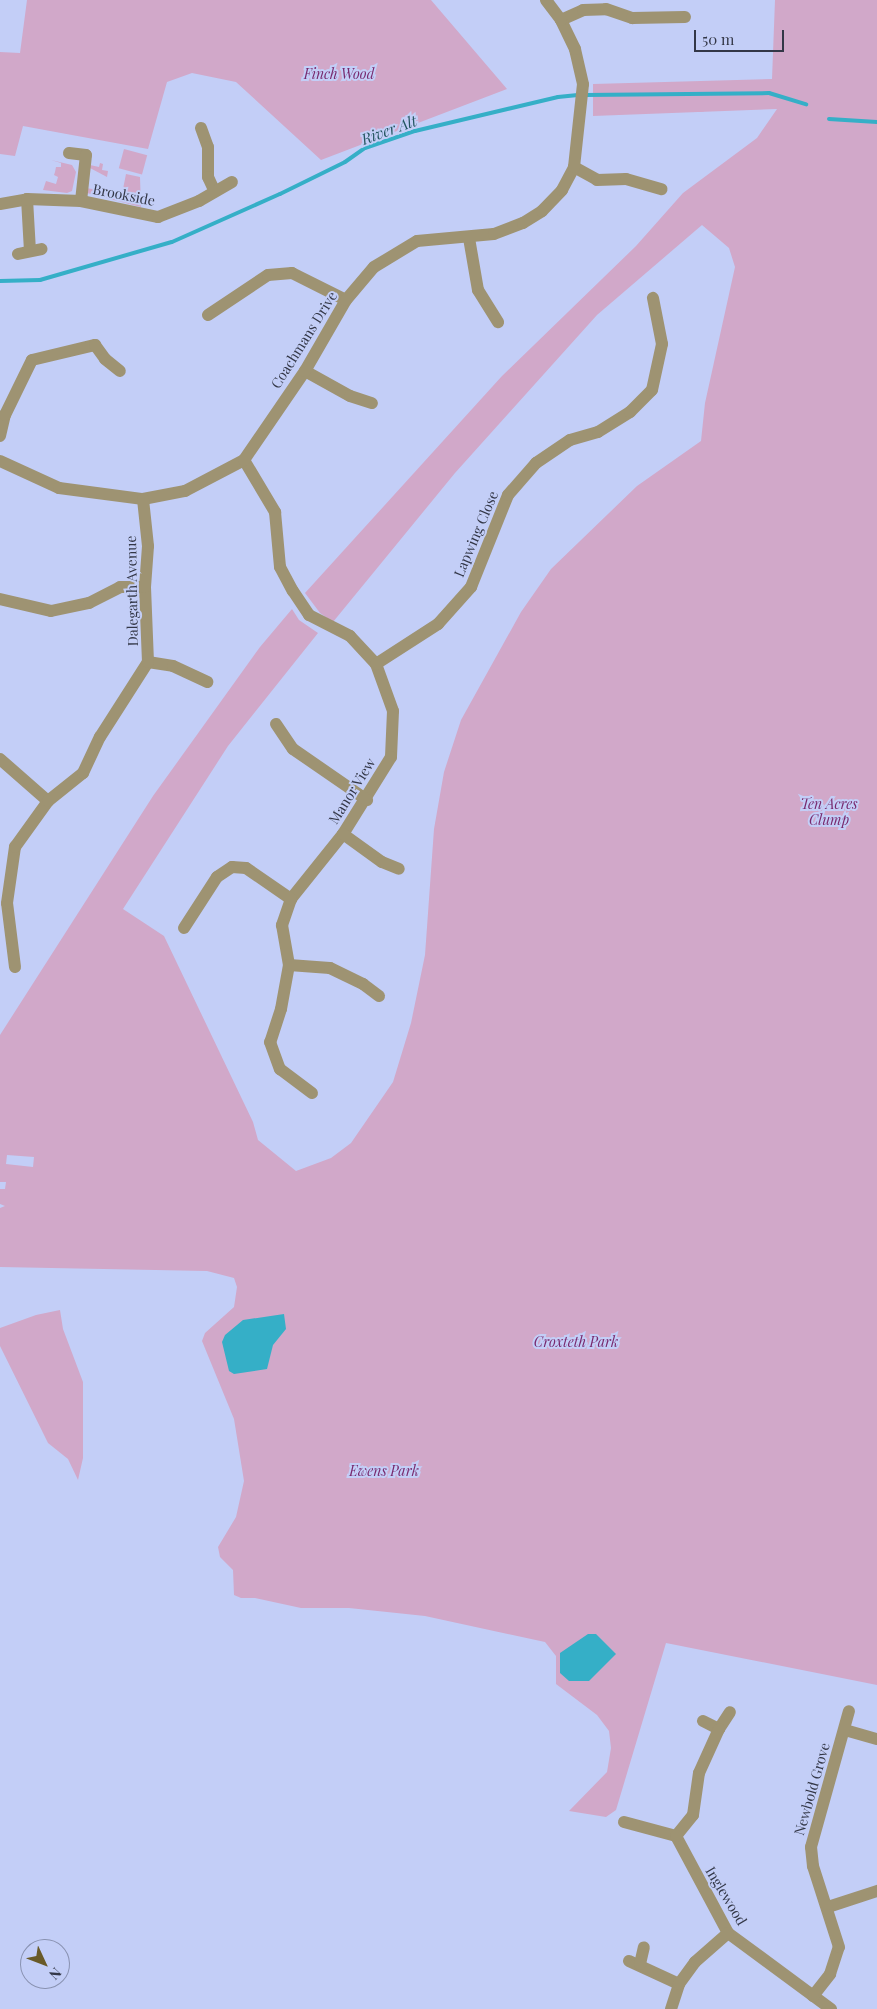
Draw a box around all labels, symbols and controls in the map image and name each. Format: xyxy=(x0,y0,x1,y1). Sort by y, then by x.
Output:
scale bar xyxy=(697,20,787,52)
text: 50 m xyxy=(702,29,734,49)
park label: Finch Wood xyxy=(304,66,374,82)
water label: River Alt xyxy=(359,112,419,148)
street label: Brookside xyxy=(91,181,157,209)
street label: Coachmans Drive xyxy=(267,288,341,392)
street label: Lapwing Close xyxy=(450,488,502,580)
street label: Dalegarth Avenue xyxy=(123,535,141,647)
street label: Manor View xyxy=(325,755,379,827)
park label: Ten Acres Clump xyxy=(800,796,858,829)
park label: Croxteth Park xyxy=(534,1334,618,1350)
park label: Ewens Park xyxy=(349,1463,419,1479)
street label: Newbold Grove xyxy=(791,1741,833,1837)
street label: Inglewood xyxy=(702,1864,750,1928)
north arrow xyxy=(20,1939,70,1989)
text: N xyxy=(45,1964,66,1984)

